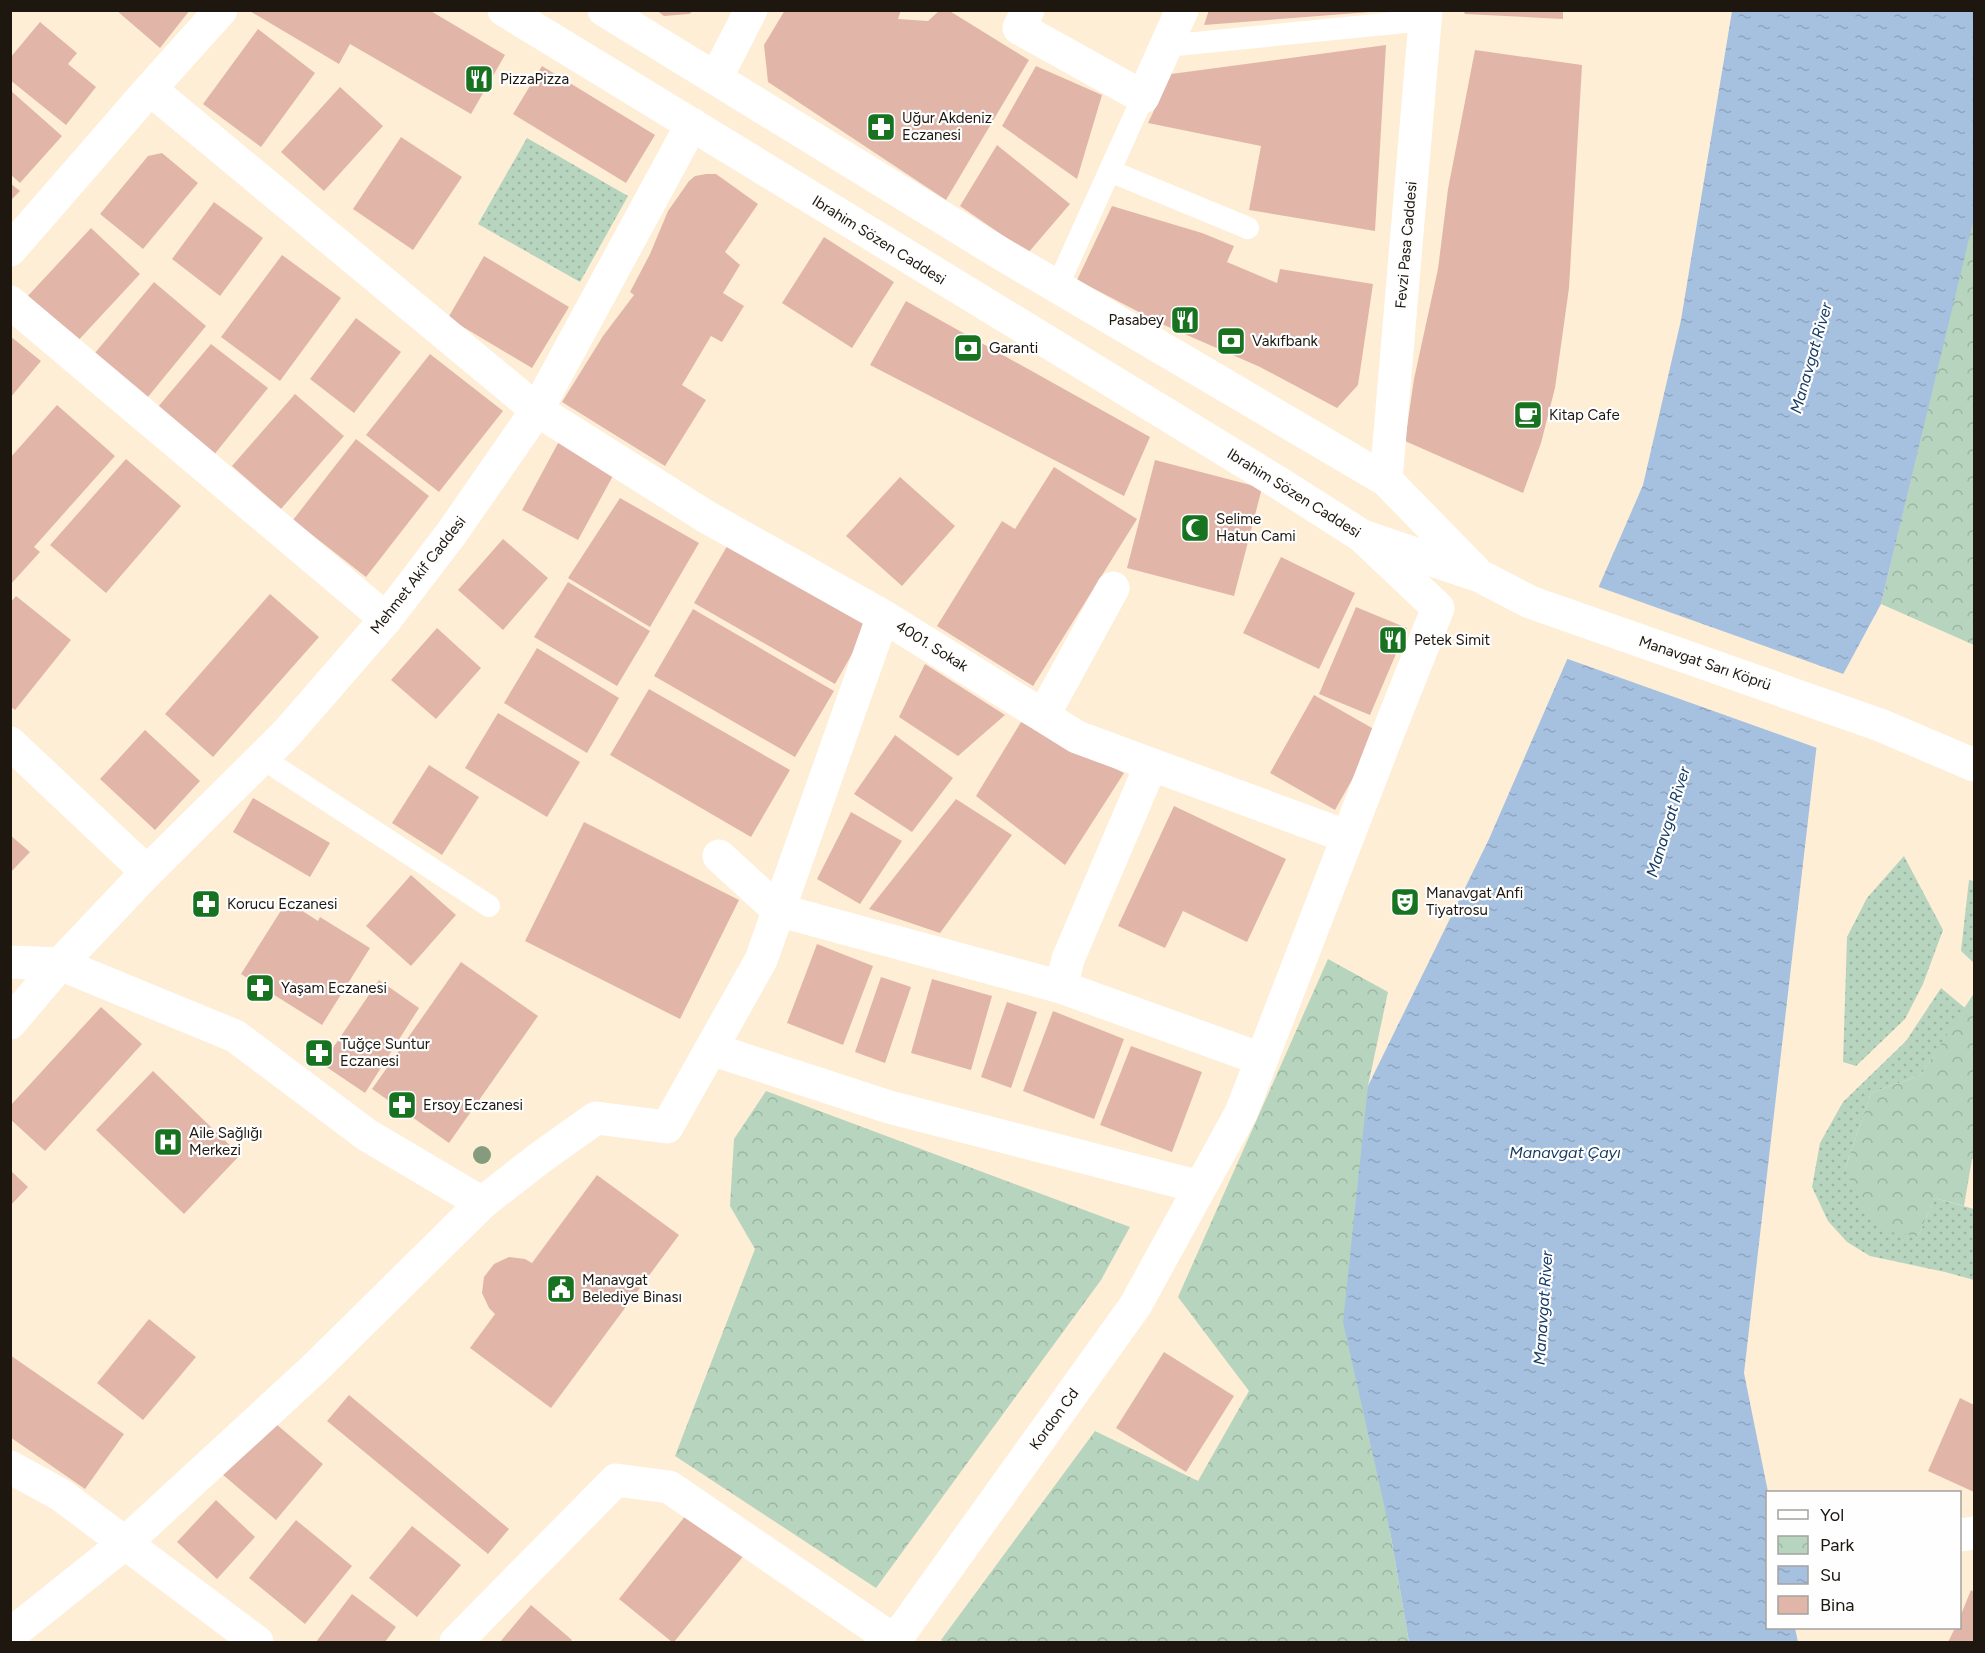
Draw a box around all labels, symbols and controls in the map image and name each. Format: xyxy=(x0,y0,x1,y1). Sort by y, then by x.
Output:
restaurant icon: PizzaPizza xyxy=(463,63,495,95)
place label: PizzaPizza xyxy=(500,70,569,88)
place label: Uğur Akdeniz Eczanesi xyxy=(902,109,992,144)
pharmacy icon: Uğur Akdeniz Eczanesi xyxy=(865,111,897,143)
street label: Fevzi Pasa Caddesi xyxy=(1391,181,1421,309)
street label: Ibrahim Sözen Caddesi xyxy=(809,192,949,288)
water label: Manavgat River xyxy=(1786,300,1836,416)
restaurant icon: Pasabey xyxy=(1169,304,1201,336)
place label: Pasabey xyxy=(1109,311,1164,329)
bank icon: Vakıfbank xyxy=(1215,325,1247,357)
bank icon: Garanti xyxy=(952,332,984,364)
place label: Vakıfbank xyxy=(1252,332,1319,350)
place label: Garanti xyxy=(989,339,1038,357)
cafe icon: Kitap Cafe xyxy=(1512,399,1544,431)
place label: Kitap Cafe xyxy=(1549,406,1620,424)
street label: Ibrahim Sözen Caddesi xyxy=(1224,445,1364,541)
place label: Selime Hatun Cami xyxy=(1216,510,1296,545)
mosque icon: Selime Hatun Cami xyxy=(1179,512,1211,544)
street label: Mehmet Akif Caddesi xyxy=(366,513,470,637)
street label: 4001. Sokak xyxy=(893,617,972,676)
restaurant icon: Petek Simit xyxy=(1377,624,1409,656)
place label: Petek Simit xyxy=(1414,631,1490,649)
street label: Manavgat Sarı Köprü xyxy=(1636,632,1774,694)
water label: Manavgat River xyxy=(1642,764,1694,879)
place label: Manavgat Anfi Tiyatrosu xyxy=(1426,884,1523,919)
theatre icon: Manavgat Anfi Tiyatrosu xyxy=(1389,886,1421,918)
pharmacy icon: Korucu Eczanesi xyxy=(190,888,222,920)
place label: Korucu Eczanesi xyxy=(227,895,337,913)
pharmacy icon: Yaşam Eczanesi xyxy=(244,972,276,1004)
place label: Yaşam Eczanesi xyxy=(281,979,387,997)
place label: Tuğçe Suntur Eczanesi xyxy=(340,1035,430,1070)
pharmacy icon: Tuğçe Suntur Eczanesi xyxy=(303,1037,335,1069)
pharmacy icon: Ersoy Eczanesi xyxy=(386,1089,418,1121)
place label: Ersoy Eczanesi xyxy=(423,1096,523,1114)
place label: Aile Sağlığı Merkezi xyxy=(189,1124,263,1159)
hospital icon: Aile Sağlığı Merkezi xyxy=(152,1126,184,1158)
water label: Manavgat Çayı xyxy=(1509,1143,1621,1162)
water label: Manavgat River xyxy=(1530,1250,1557,1366)
place label: Manavgat Belediye Binası xyxy=(582,1271,682,1306)
public building icon: Manavgat Belediye Binası xyxy=(545,1273,577,1305)
street label: Kordon Cd xyxy=(1026,1385,1082,1453)
legend xyxy=(1766,1491,1961,1629)
text: Yol xyxy=(1820,1504,1844,1526)
text: Park xyxy=(1820,1534,1855,1556)
text: Su xyxy=(1820,1564,1841,1586)
text: Bina xyxy=(1820,1594,1854,1616)

